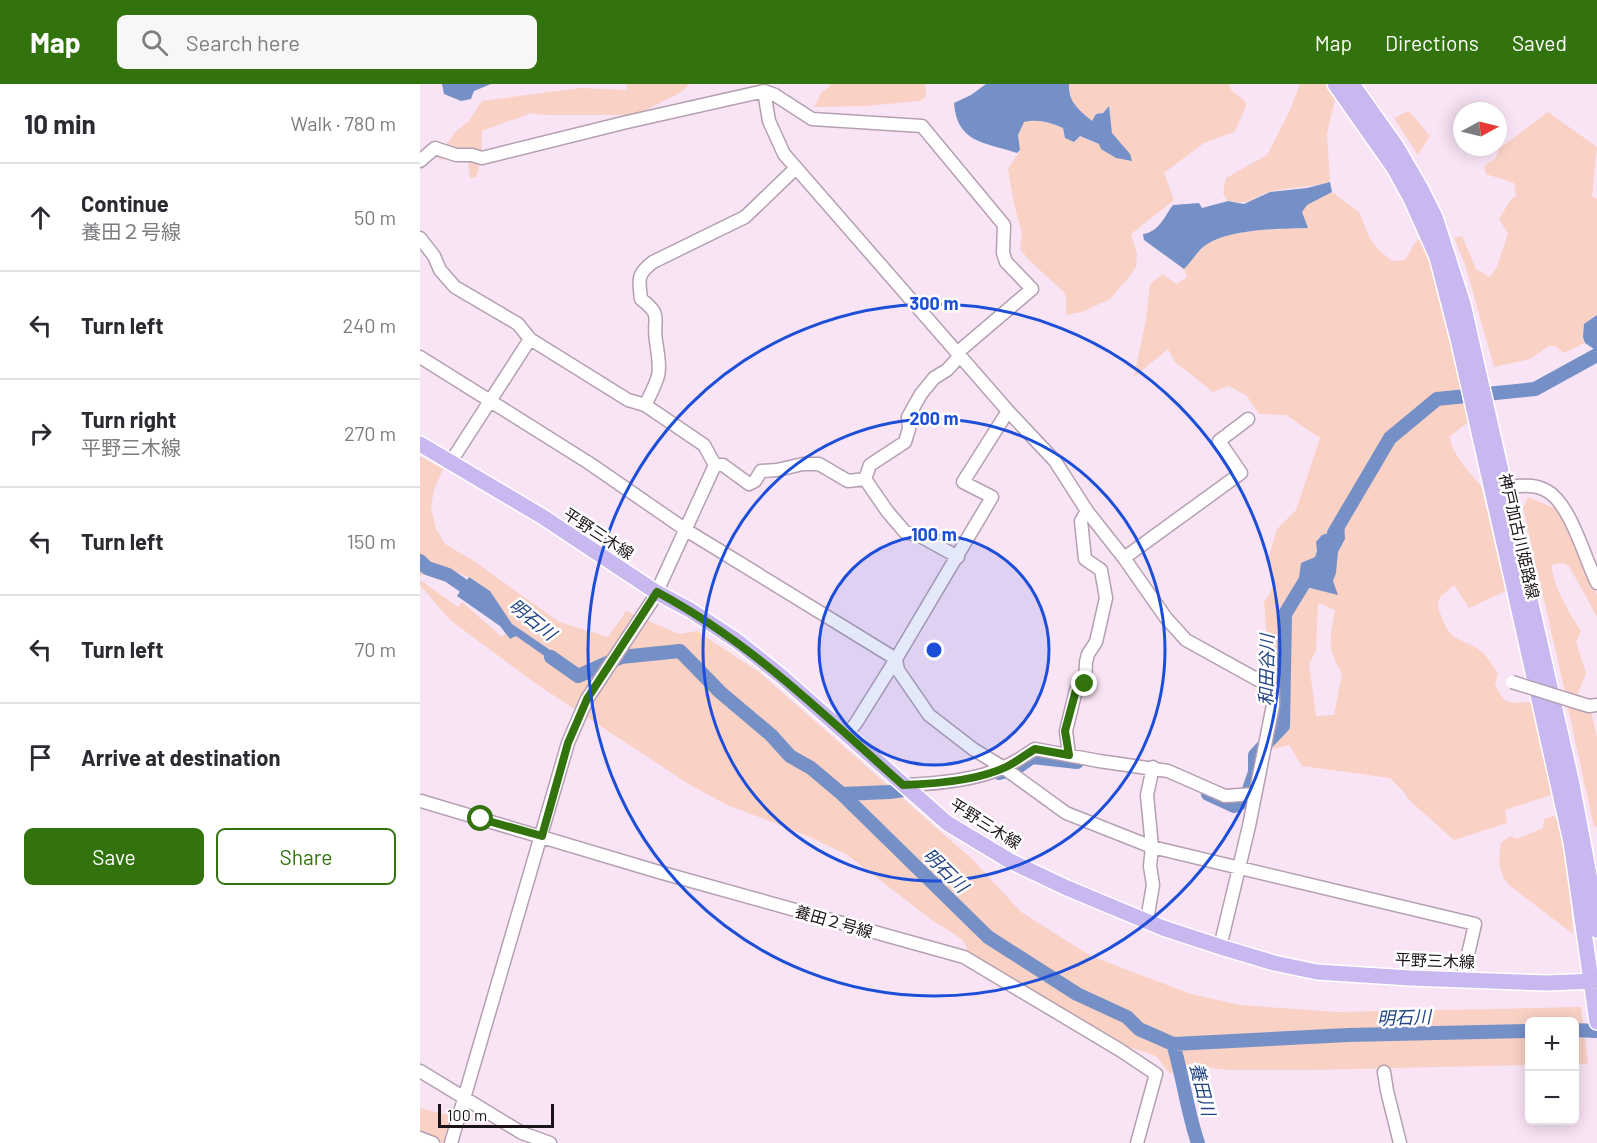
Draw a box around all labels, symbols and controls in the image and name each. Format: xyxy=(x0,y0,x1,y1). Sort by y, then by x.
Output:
search box xyxy=(117,15,537,69)
text: Map xyxy=(30,25,81,59)
icon: search xyxy=(138,26,171,59)
text: Search here xyxy=(186,29,300,55)
text: Map xyxy=(1315,30,1352,55)
text: Directions xyxy=(1385,30,1479,55)
text: Saved xyxy=(1512,30,1567,55)
north arrow xyxy=(1453,102,1507,156)
text: 10 min xyxy=(24,108,96,139)
text: Walk · 780 m xyxy=(291,111,396,135)
text: Continue xyxy=(81,190,169,216)
icon: ahead xyxy=(24,201,57,234)
text: 50 m xyxy=(354,205,396,229)
text: 養田２号線 xyxy=(81,219,181,243)
text: 300 m xyxy=(910,292,958,314)
icon: left xyxy=(24,309,57,342)
text: Turn left xyxy=(81,312,164,338)
text: 240 m xyxy=(342,313,396,337)
text: Turn right xyxy=(81,406,176,432)
text: 200 m xyxy=(909,407,959,429)
icon: right xyxy=(24,417,57,450)
text: 270 m xyxy=(344,421,396,445)
text: 平野三木線 xyxy=(81,435,181,459)
street label: 神戸加古川姫路線 xyxy=(1496,471,1544,601)
street label: 平野三木線 xyxy=(560,503,638,563)
text: 100 m xyxy=(911,523,957,545)
icon: left xyxy=(24,525,57,558)
text: Turn left xyxy=(81,528,164,554)
text: 150 m xyxy=(347,529,396,553)
water label: 明石川 xyxy=(505,593,562,646)
water label: 和田谷川 xyxy=(1254,632,1278,706)
icon: left xyxy=(24,633,57,666)
text: Turn left xyxy=(81,636,164,662)
text: 70 m xyxy=(355,637,396,661)
centre of rings xyxy=(924,640,944,660)
route end xyxy=(1071,670,1097,696)
icon: arrive xyxy=(24,741,57,774)
text: Arrive at destination xyxy=(81,744,280,770)
street label: 平野三木線 xyxy=(947,794,1025,852)
route start xyxy=(467,805,493,831)
button: Save xyxy=(24,828,204,885)
button: Share xyxy=(216,828,396,885)
water label: 明石川 xyxy=(919,843,975,898)
street label: 養田２号線 xyxy=(793,901,875,941)
street label: 平野三木線 xyxy=(1395,949,1475,971)
water label: 明石川 xyxy=(1377,1005,1433,1029)
map controls xyxy=(1525,1017,1579,1125)
button: + xyxy=(1525,1017,1579,1071)
water label: 養田川 xyxy=(1186,1060,1221,1120)
button: − xyxy=(1525,1071,1579,1125)
scale bar xyxy=(438,1101,554,1128)
text: 100 m xyxy=(447,1105,487,1124)

